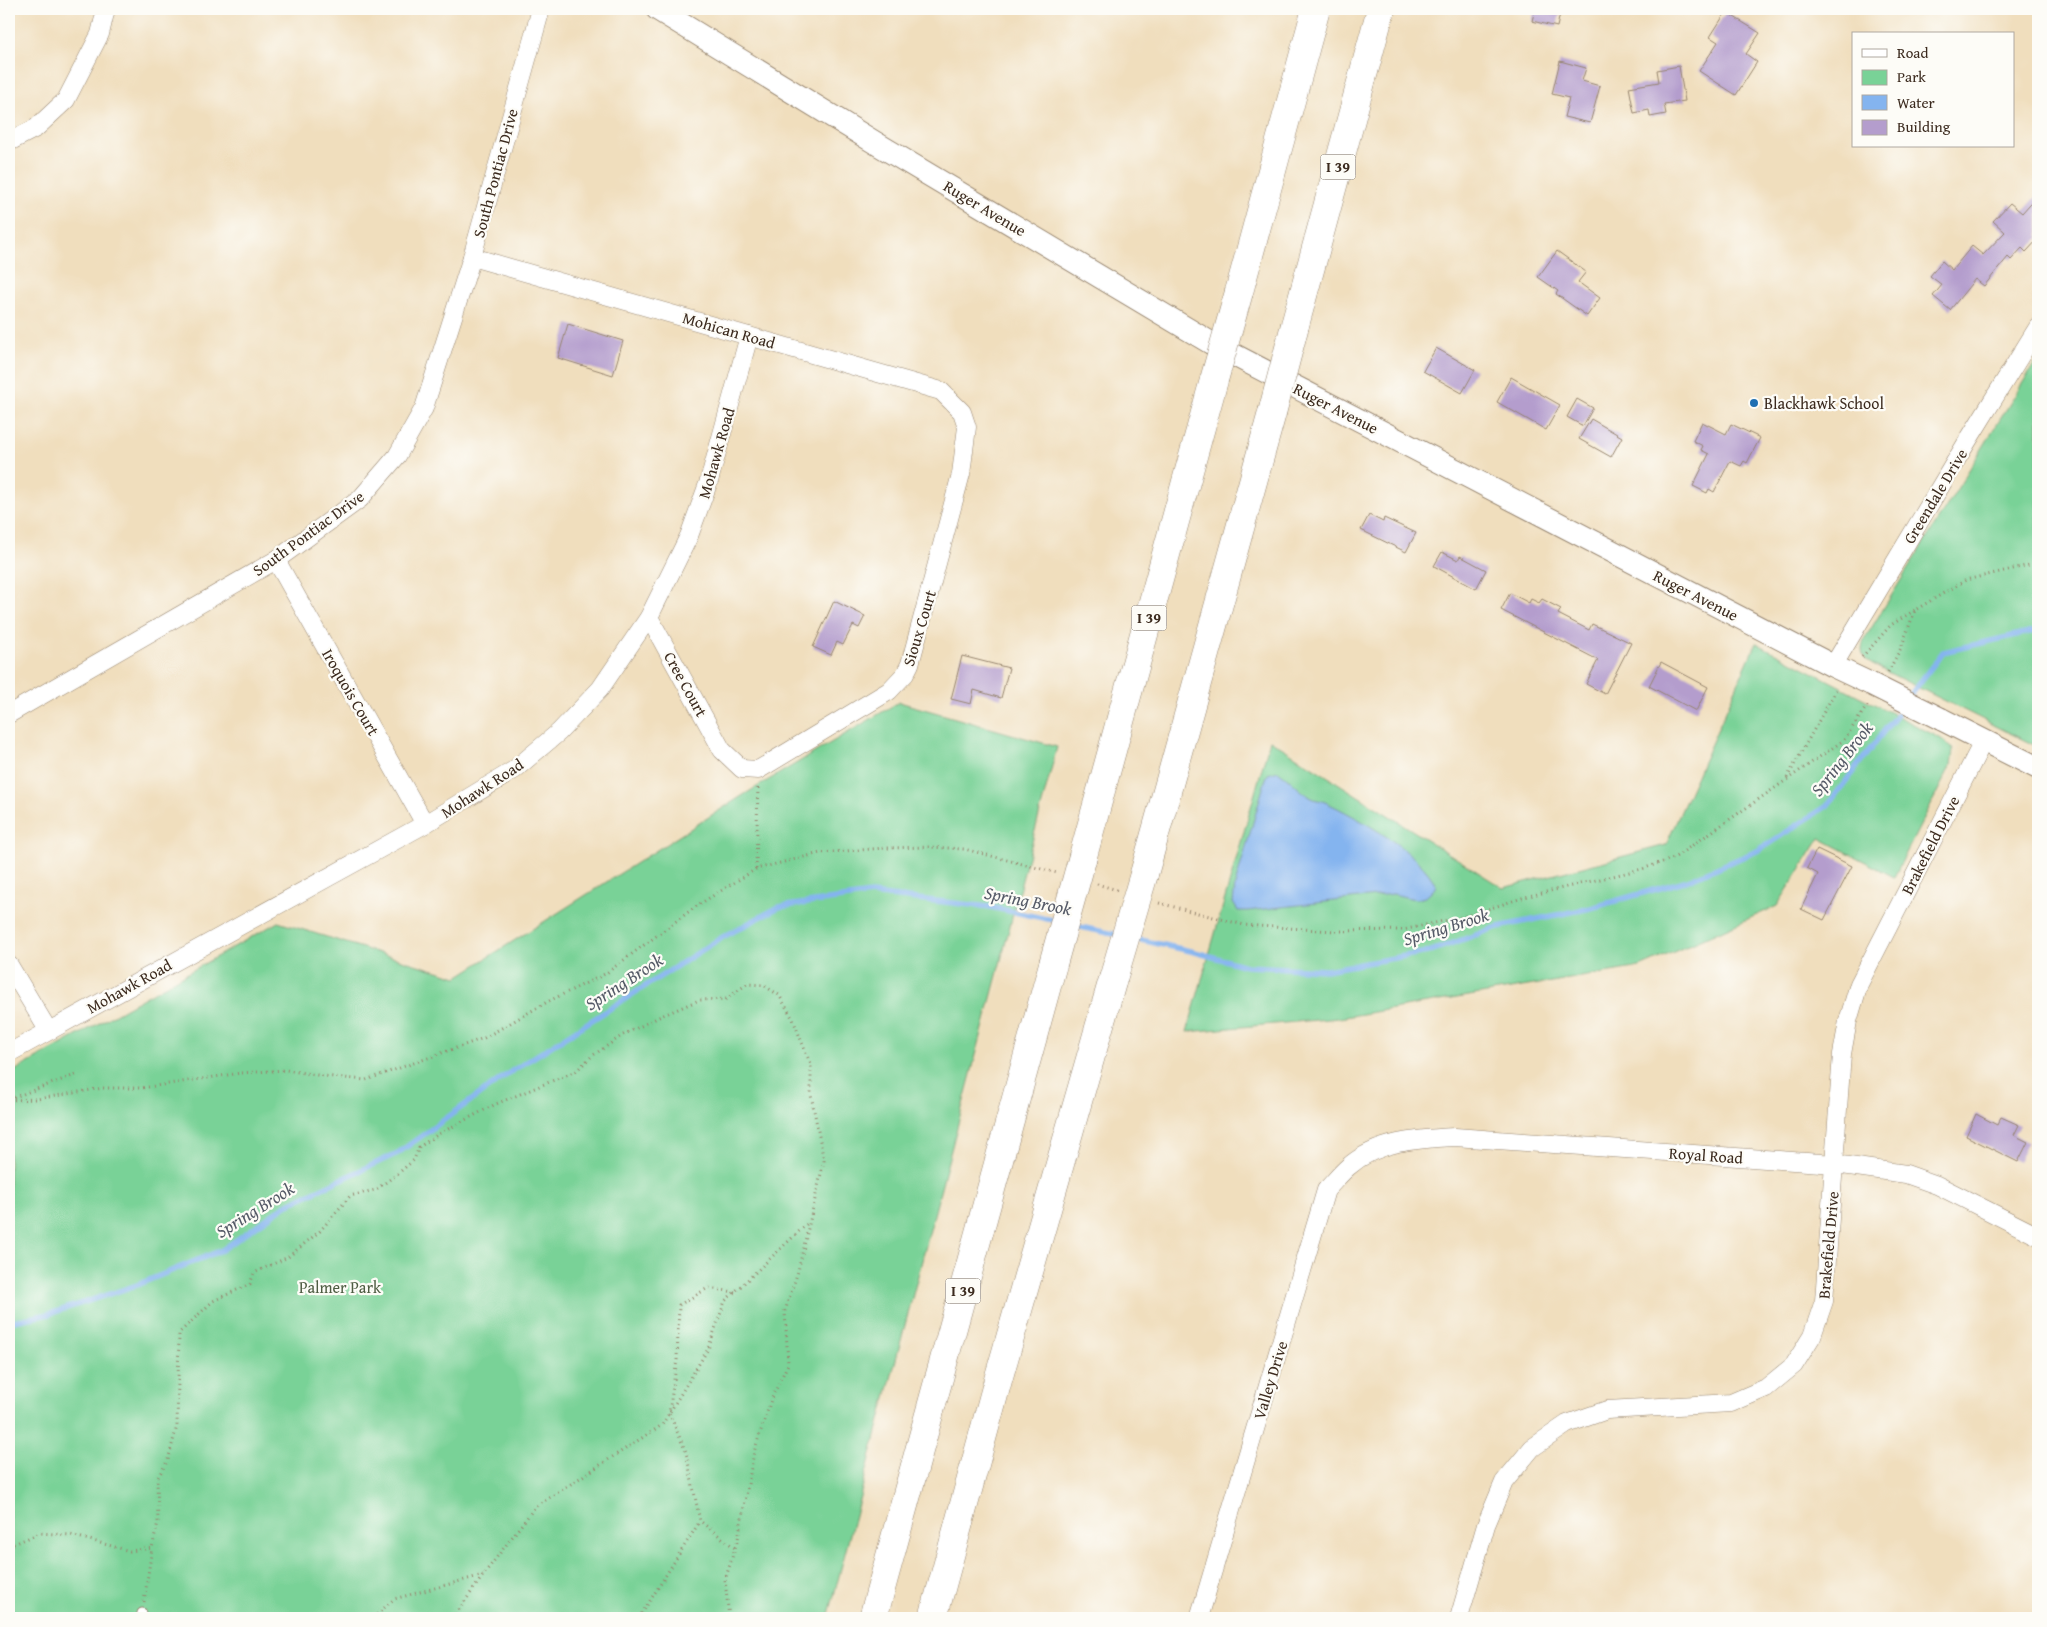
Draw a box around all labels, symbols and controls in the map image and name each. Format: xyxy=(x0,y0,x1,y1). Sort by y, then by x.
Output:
legend xyxy=(1852,32,2014,148)
text: Road xyxy=(1897,42,1928,63)
text: Park xyxy=(1897,66,1926,87)
text: Water xyxy=(1897,92,1935,113)
street label: South Pontiac Drive xyxy=(466,106,524,240)
text: Building xyxy=(1897,116,1951,137)
road number: I 39 xyxy=(1320,154,1356,180)
street label: Ruger Avenue xyxy=(939,174,1031,242)
street label: Mohican Road xyxy=(680,305,779,355)
street label: Ruger Avenue xyxy=(1289,376,1383,440)
place label: Blackhawk School xyxy=(1764,391,1884,415)
marker: Blackhawk School xyxy=(1748,397,1760,409)
street label: Mohawk Road xyxy=(691,404,741,502)
street label: Greendale Drive xyxy=(1897,444,1973,548)
street label: South Pontiac Drive xyxy=(247,484,369,582)
street label: Ruger Avenue xyxy=(1649,563,1743,627)
street label: Sioux Court xyxy=(896,587,942,669)
road number: I 39 xyxy=(1132,606,1166,630)
street label: Iroquois Court xyxy=(316,644,386,740)
street label: Cree Court xyxy=(658,647,714,721)
water label: Spring Brook xyxy=(1804,715,1880,802)
street label: Mohawk Road xyxy=(436,752,528,824)
street label: Brakefield Drive xyxy=(1895,791,1965,899)
water label: Spring Brook xyxy=(982,879,1075,922)
water label: Spring Brook xyxy=(1400,900,1493,952)
water label: Spring Brook xyxy=(579,946,669,1017)
street label: Mohawk Road xyxy=(82,952,176,1019)
street label: Royal Road xyxy=(1668,1140,1744,1170)
water label: Spring Brook xyxy=(210,1174,300,1244)
street label: Brakefield Drive xyxy=(1811,1190,1845,1300)
park label: Palmer Park xyxy=(299,1275,382,1299)
road number: I 39 xyxy=(946,1278,980,1304)
street label: Valley Drive xyxy=(1247,1338,1293,1422)

